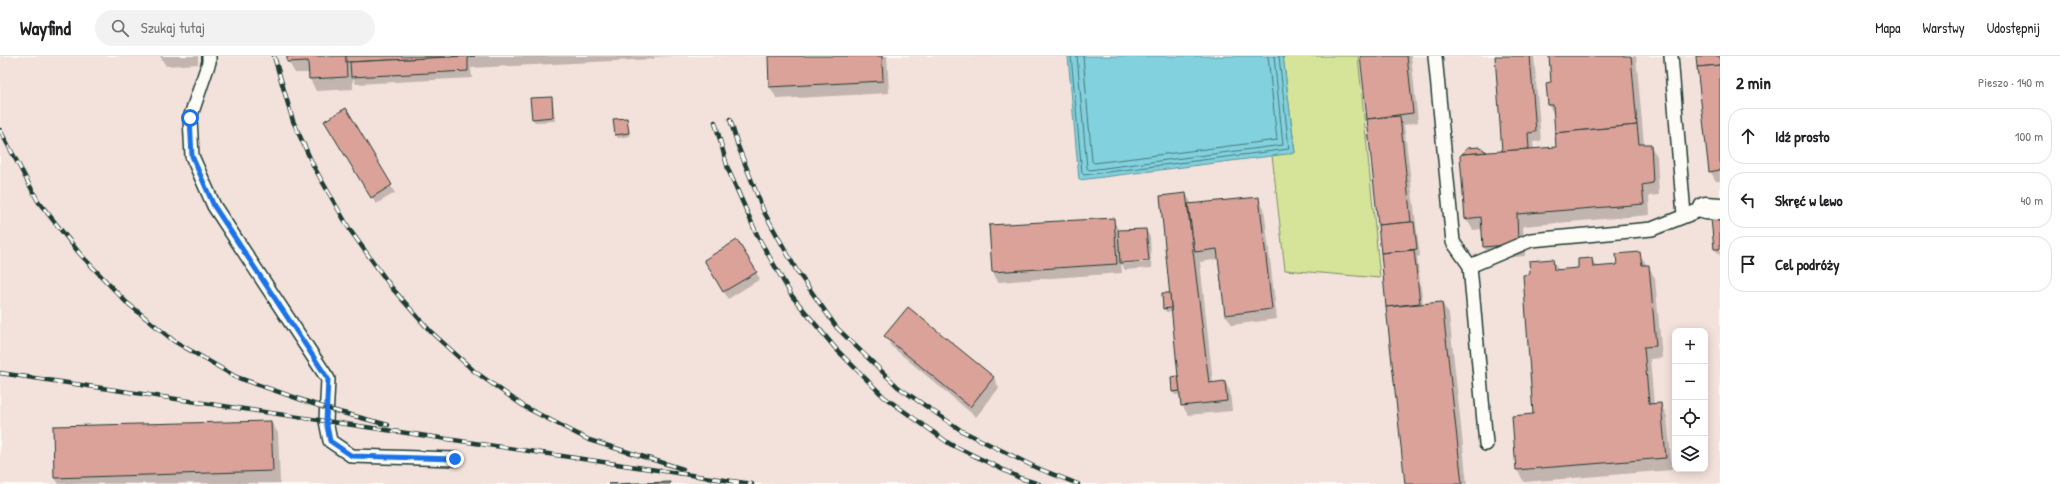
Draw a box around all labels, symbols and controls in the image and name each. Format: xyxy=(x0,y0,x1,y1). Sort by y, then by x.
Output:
search box xyxy=(95,10,375,46)
text: Wayfind xyxy=(20,15,71,41)
icon: search xyxy=(109,17,131,39)
text: Szukaj tutaj xyxy=(141,17,205,38)
text: Mapa xyxy=(1875,18,1901,37)
text: Warstwy xyxy=(1923,18,1965,37)
text: Udostępnij xyxy=(1987,18,2040,37)
text: 2 min xyxy=(1736,71,1771,94)
text: Pieszo · 140 m xyxy=(1978,73,2044,91)
route start xyxy=(181,109,199,127)
icon: ahead xyxy=(1737,125,1759,147)
text: Idź prosto xyxy=(1775,126,1829,147)
text: 100 m xyxy=(2015,127,2043,145)
icon: left xyxy=(1737,189,1759,211)
text: Skręć w lewo xyxy=(1775,190,1842,211)
text: 40 m xyxy=(2020,191,2043,209)
icon: arrive xyxy=(1737,253,1759,275)
text: Cel podróży xyxy=(1775,254,1840,275)
map controls xyxy=(1672,328,1708,472)
button: + xyxy=(1672,328,1708,364)
button: − xyxy=(1672,364,1708,400)
button: locate xyxy=(1672,400,1708,436)
button: layers xyxy=(1672,436,1708,472)
route end xyxy=(446,450,464,468)

